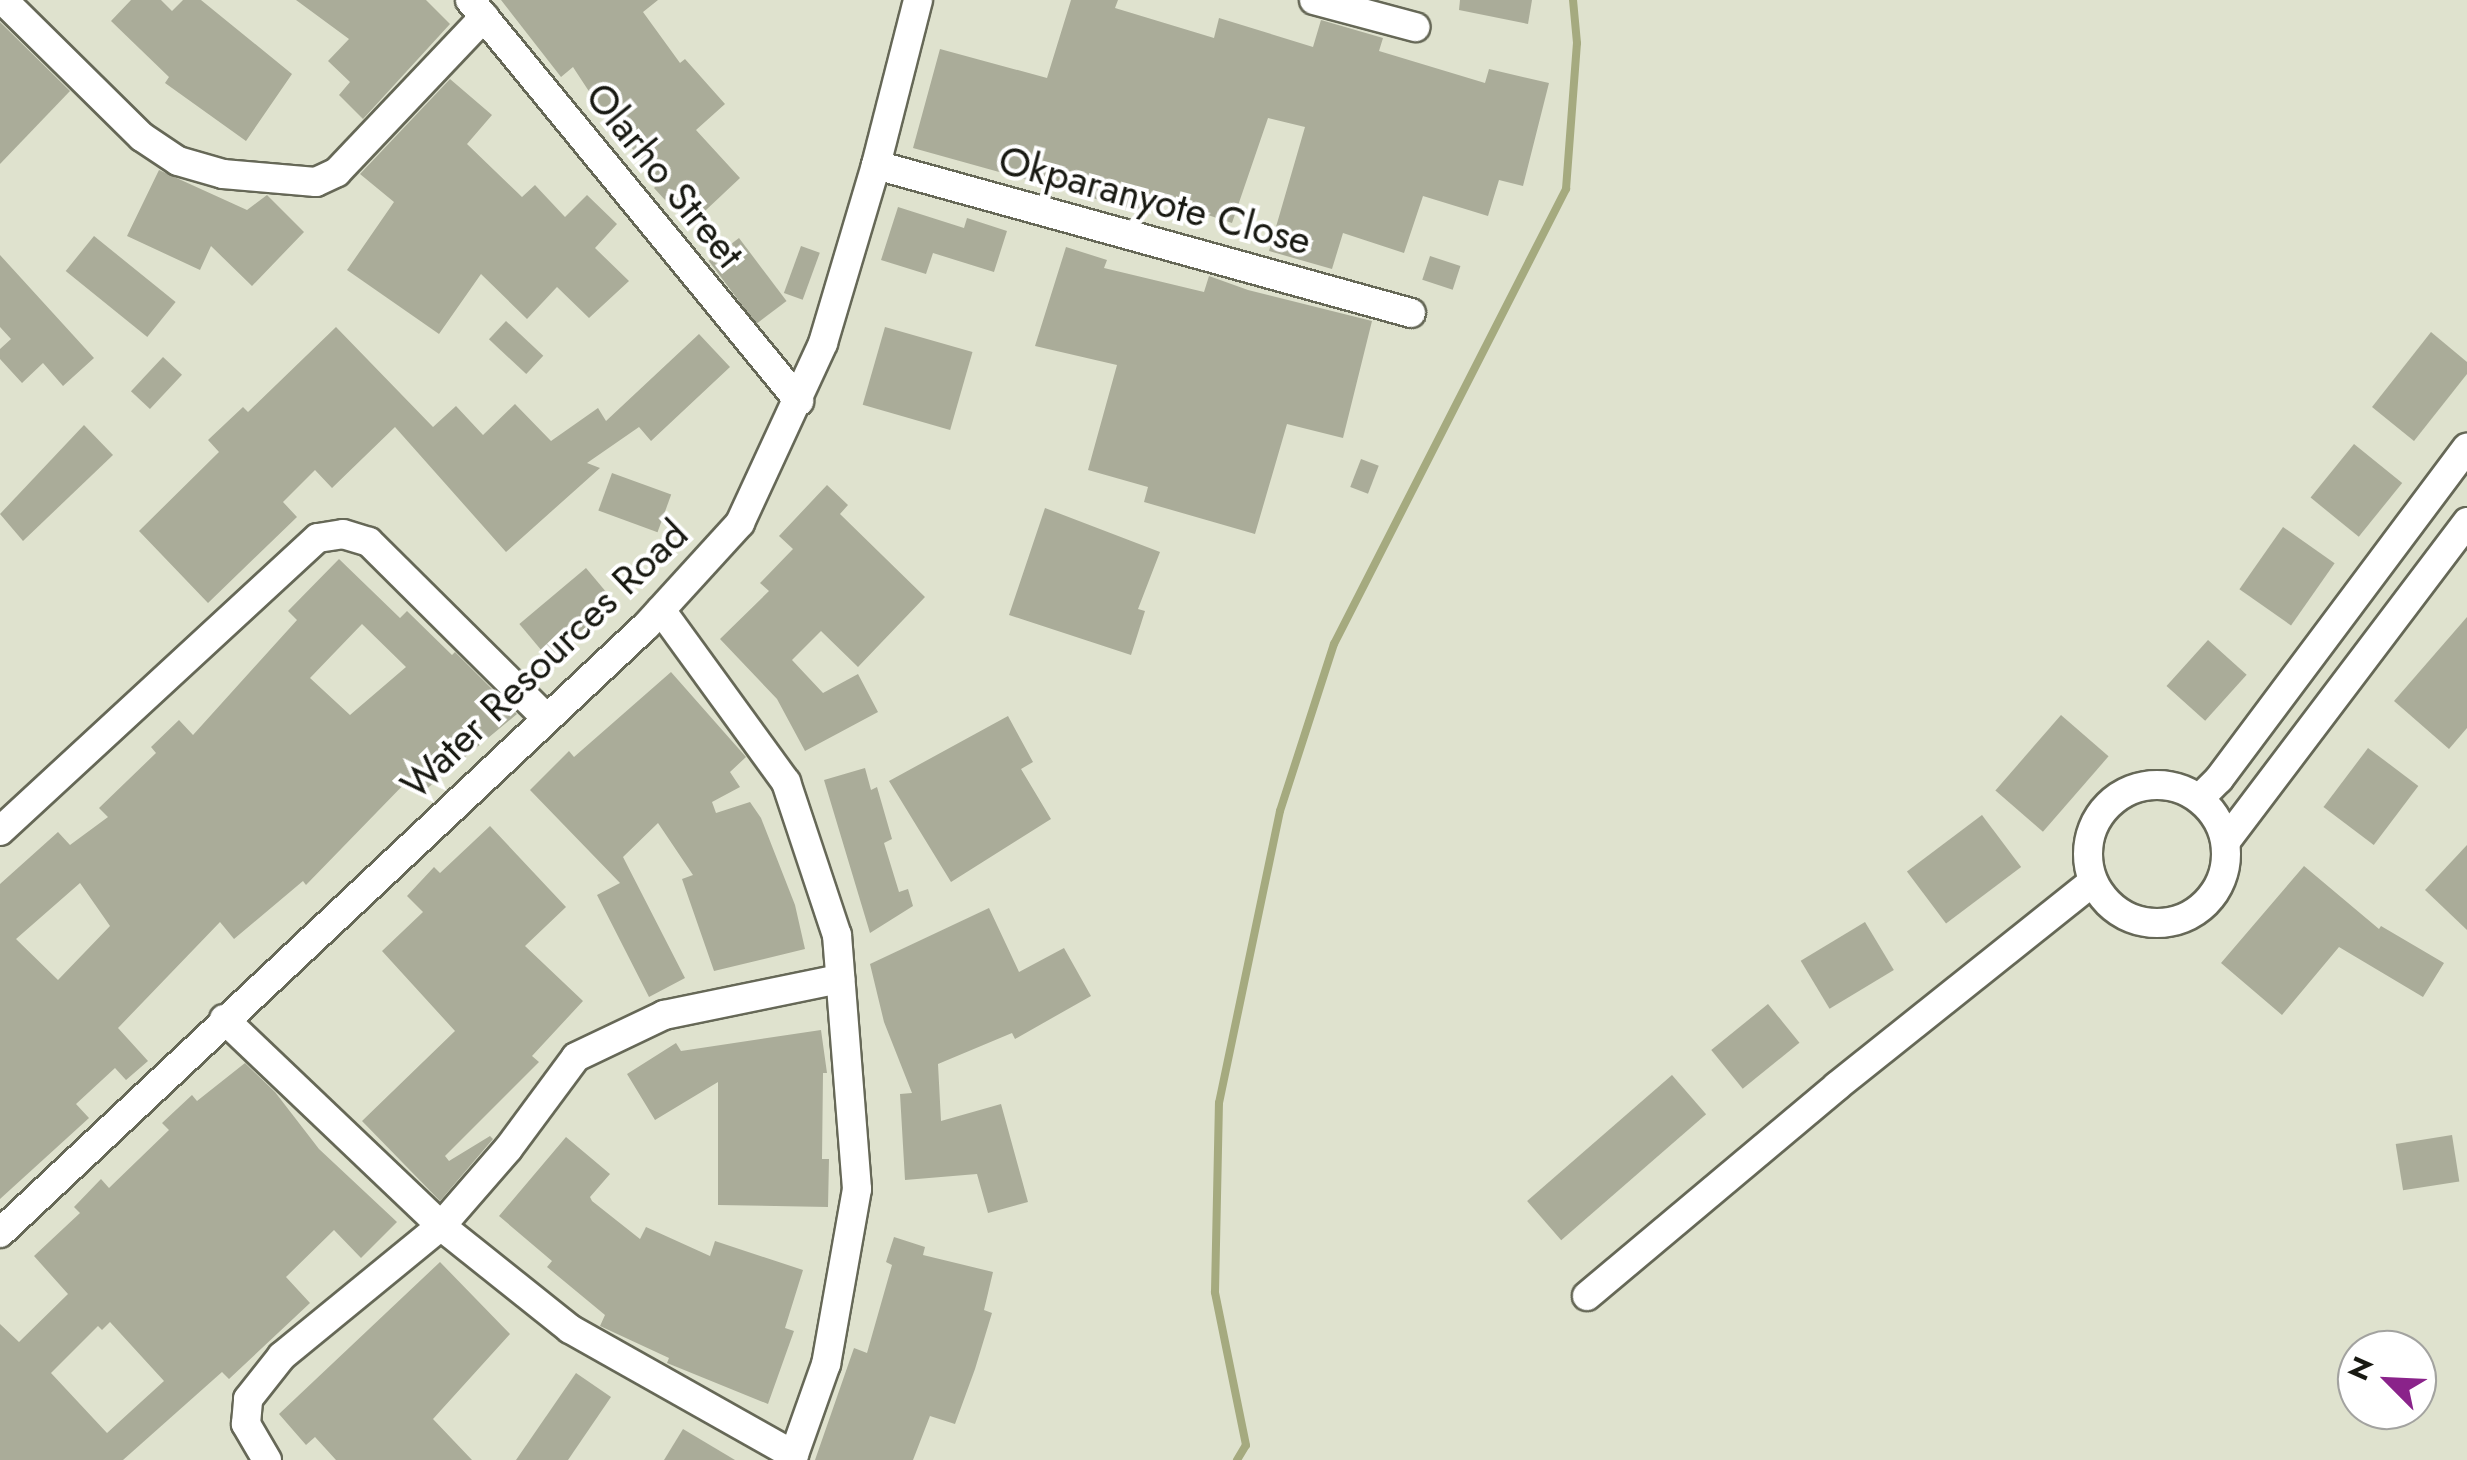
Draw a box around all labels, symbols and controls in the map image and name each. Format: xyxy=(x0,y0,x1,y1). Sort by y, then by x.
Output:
street label: Olarho Street xyxy=(576,73,754,277)
street label: Okparanyote Close xyxy=(994,135,1316,265)
street label: Water Resources Road xyxy=(391,510,697,808)
north arrow xyxy=(2337,1330,2437,1430)
text: N xyxy=(2338,1350,2384,1387)

